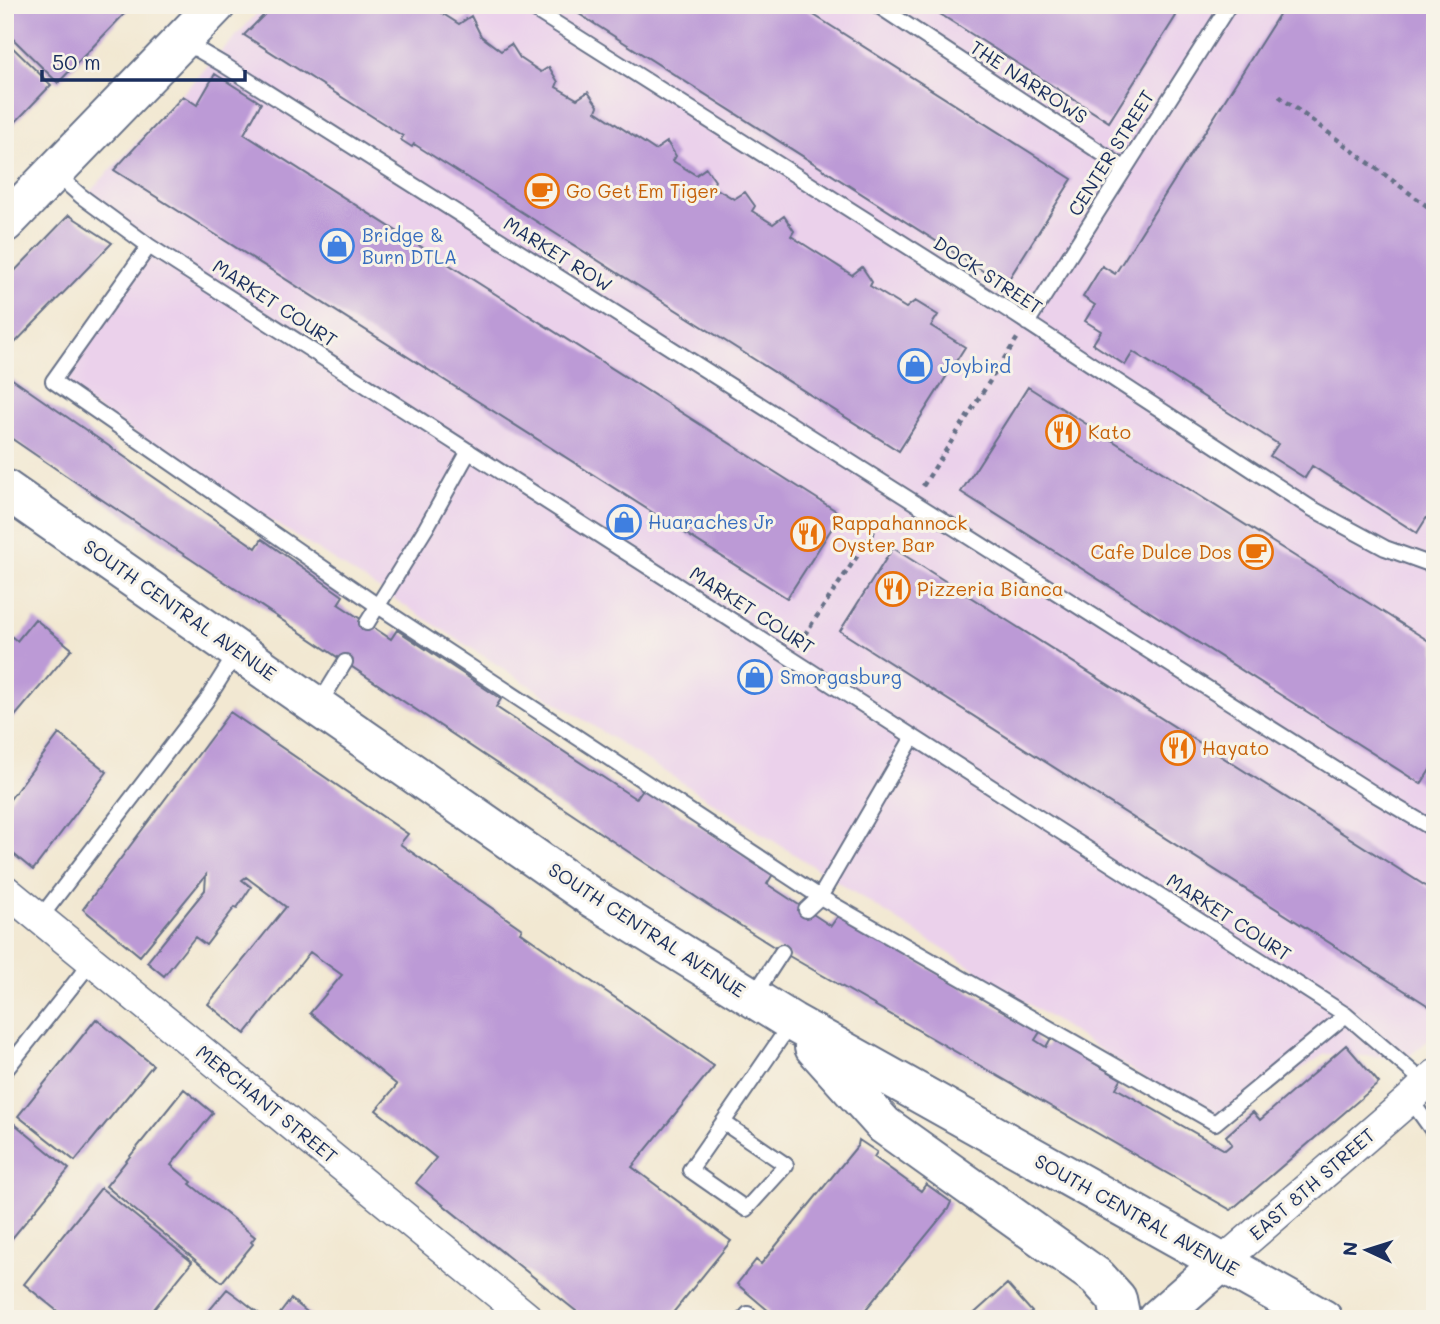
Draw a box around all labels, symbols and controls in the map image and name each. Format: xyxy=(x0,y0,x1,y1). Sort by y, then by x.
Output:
street label: THE NARROWS xyxy=(966,34,1093,129)
scale bar xyxy=(42,38,245,82)
text: 50 m xyxy=(52,48,101,75)
street label: CENTER STREET xyxy=(1062,85,1159,220)
cafe icon: Go Get Em Tiger xyxy=(523,172,561,210)
place label: Go Get Em Tiger xyxy=(566,178,719,203)
street label: MARKET ROW xyxy=(499,210,617,297)
place label: Bridge & Burn DTLA xyxy=(362,222,457,269)
shop icon: Bridge & Burn DTLA xyxy=(318,227,356,265)
street label: DOCK STREET xyxy=(929,230,1048,319)
street label: MARKET COURT xyxy=(208,253,342,352)
shop icon: Joybird xyxy=(896,347,934,385)
place label: Joybird xyxy=(940,353,1011,378)
restaurant icon: Kato xyxy=(1044,413,1082,451)
place label: Kato xyxy=(1088,419,1131,444)
shop icon: Huaraches Jr xyxy=(605,503,643,541)
place label: Huaraches Jr xyxy=(648,509,774,534)
place label: Rappahannock Oyster Bar xyxy=(832,510,967,557)
restaurant icon: Rappahannock Oyster Bar xyxy=(789,515,827,553)
street label: SOUTH CENTRAL AVENUE xyxy=(79,533,282,686)
cafe icon: Cafe Dulce Dos xyxy=(1237,533,1275,571)
place label: Cafe Dulce Dos xyxy=(1091,539,1232,564)
street label: MARKET COURT xyxy=(685,560,819,659)
restaurant icon: Pizzeria Bianca xyxy=(874,570,912,608)
place label: Pizzeria Bianca xyxy=(917,576,1064,601)
shop icon: Smorgasburg xyxy=(736,658,774,696)
place label: Smorgasburg xyxy=(780,664,902,689)
restaurant icon: Hayato xyxy=(1159,729,1197,767)
place label: Hayato xyxy=(1202,735,1269,760)
street label: SOUTH CENTRAL AVENUE xyxy=(544,856,751,1003)
street label: MARKET COURT xyxy=(1162,867,1296,966)
street label: MERCHANT STREET xyxy=(191,1039,343,1168)
street label: EAST 8TH STREET xyxy=(1244,1122,1380,1245)
street label: SOUTH CENTRAL AVENUE xyxy=(1031,1148,1244,1281)
north arrow xyxy=(1332,1216,1402,1286)
text: N xyxy=(1337,1241,1363,1257)

